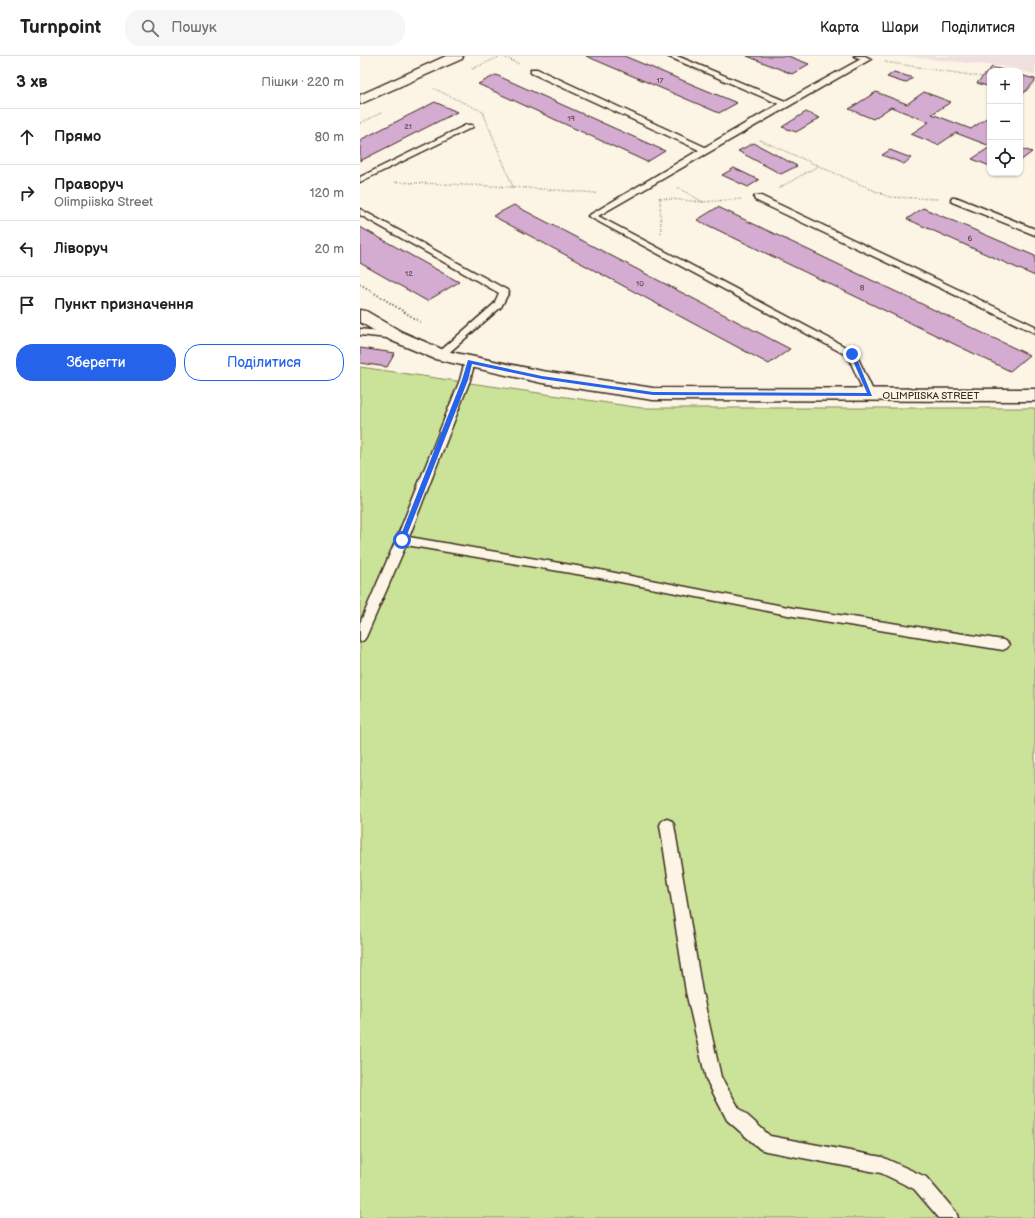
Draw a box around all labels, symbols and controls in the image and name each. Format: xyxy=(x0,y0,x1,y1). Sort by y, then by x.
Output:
search box xyxy=(125,10,405,46)
text: Turnpoint xyxy=(20,16,101,39)
icon: search xyxy=(139,17,161,39)
text: Пошук xyxy=(171,18,217,37)
text: Карта xyxy=(820,19,859,36)
text: Шари xyxy=(881,19,919,36)
text: Поділитися xyxy=(941,19,1015,36)
map controls xyxy=(987,68,1023,176)
button: + xyxy=(987,68,1023,104)
text: 3 хв xyxy=(16,72,48,92)
text: Пішки · 220 m xyxy=(261,74,344,90)
house number: 17 xyxy=(656,76,664,85)
button: − xyxy=(987,104,1023,140)
house number: 19 xyxy=(567,114,575,123)
house number: 21 xyxy=(404,122,412,131)
icon: ahead xyxy=(16,126,38,148)
text: Прямо xyxy=(54,127,101,146)
text: 80 m xyxy=(315,129,344,145)
button: locate xyxy=(987,140,1023,176)
text: Праворуч xyxy=(54,175,124,194)
icon: right xyxy=(16,182,38,204)
text: 120 m xyxy=(309,185,344,201)
text: Olimpiiska Street xyxy=(54,194,153,210)
house number: 6 xyxy=(968,234,973,243)
icon: left xyxy=(16,238,38,260)
text: Ліворуч xyxy=(54,239,108,258)
text: 20 m xyxy=(314,241,344,257)
house number: 12 xyxy=(405,269,413,278)
house number: 10 xyxy=(636,279,644,288)
house number: 8 xyxy=(860,283,865,292)
icon: arrive xyxy=(16,294,38,316)
text: Пункт призначення xyxy=(54,295,194,314)
button: Зберегти xyxy=(16,344,176,381)
button: Поділитися xyxy=(184,344,344,381)
route end xyxy=(843,345,861,363)
street label: OLIMPIISKA STREET xyxy=(883,390,979,402)
route start xyxy=(393,531,411,549)

